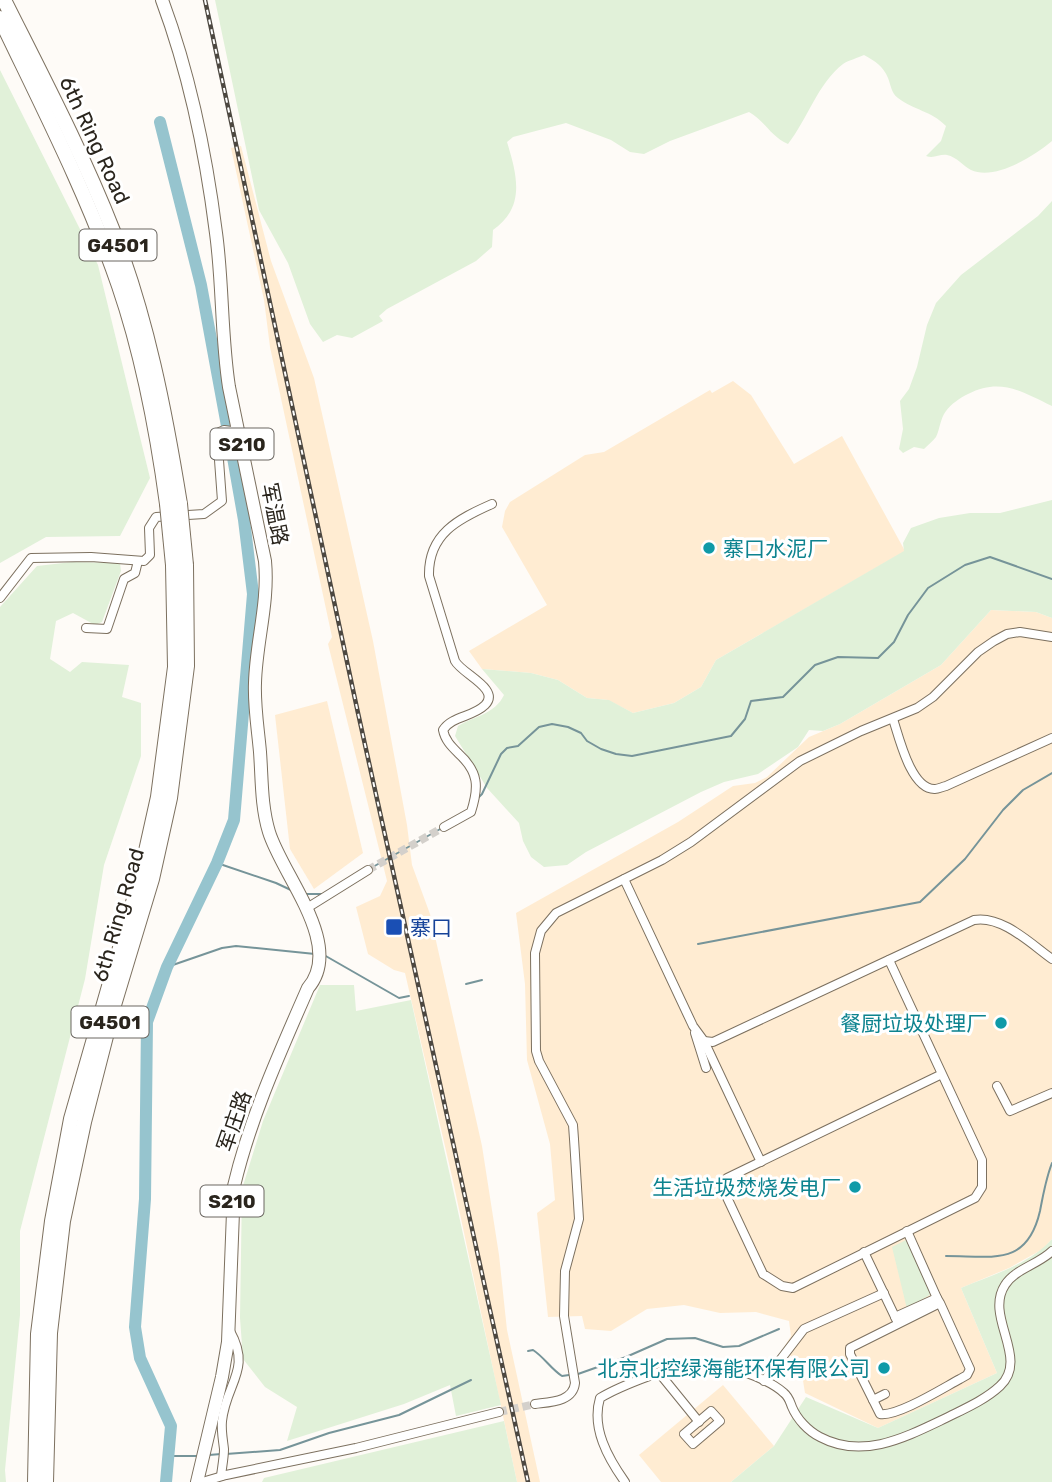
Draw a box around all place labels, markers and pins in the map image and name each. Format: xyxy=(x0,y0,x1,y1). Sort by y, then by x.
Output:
place label: 寨口水泥厂 xyxy=(723,536,828,561)
marker: 寨口水泥厂 xyxy=(701,540,717,556)
place label: 寨口 xyxy=(410,915,452,940)
marker: 寨口 xyxy=(384,917,404,937)
place label: 餐厨垃圾处理厂 xyxy=(840,1011,987,1036)
marker: 餐厨垃圾处理厂 xyxy=(993,1015,1009,1031)
place label: 生活垃圾焚烧发电厂 xyxy=(652,1175,841,1200)
marker: 生活垃圾焚烧发电厂 xyxy=(847,1179,863,1195)
place label: 北京北控绿海能环保有限公司 xyxy=(597,1356,870,1381)
marker: 北京北控绿海能环保有限公司 xyxy=(876,1360,892,1376)

